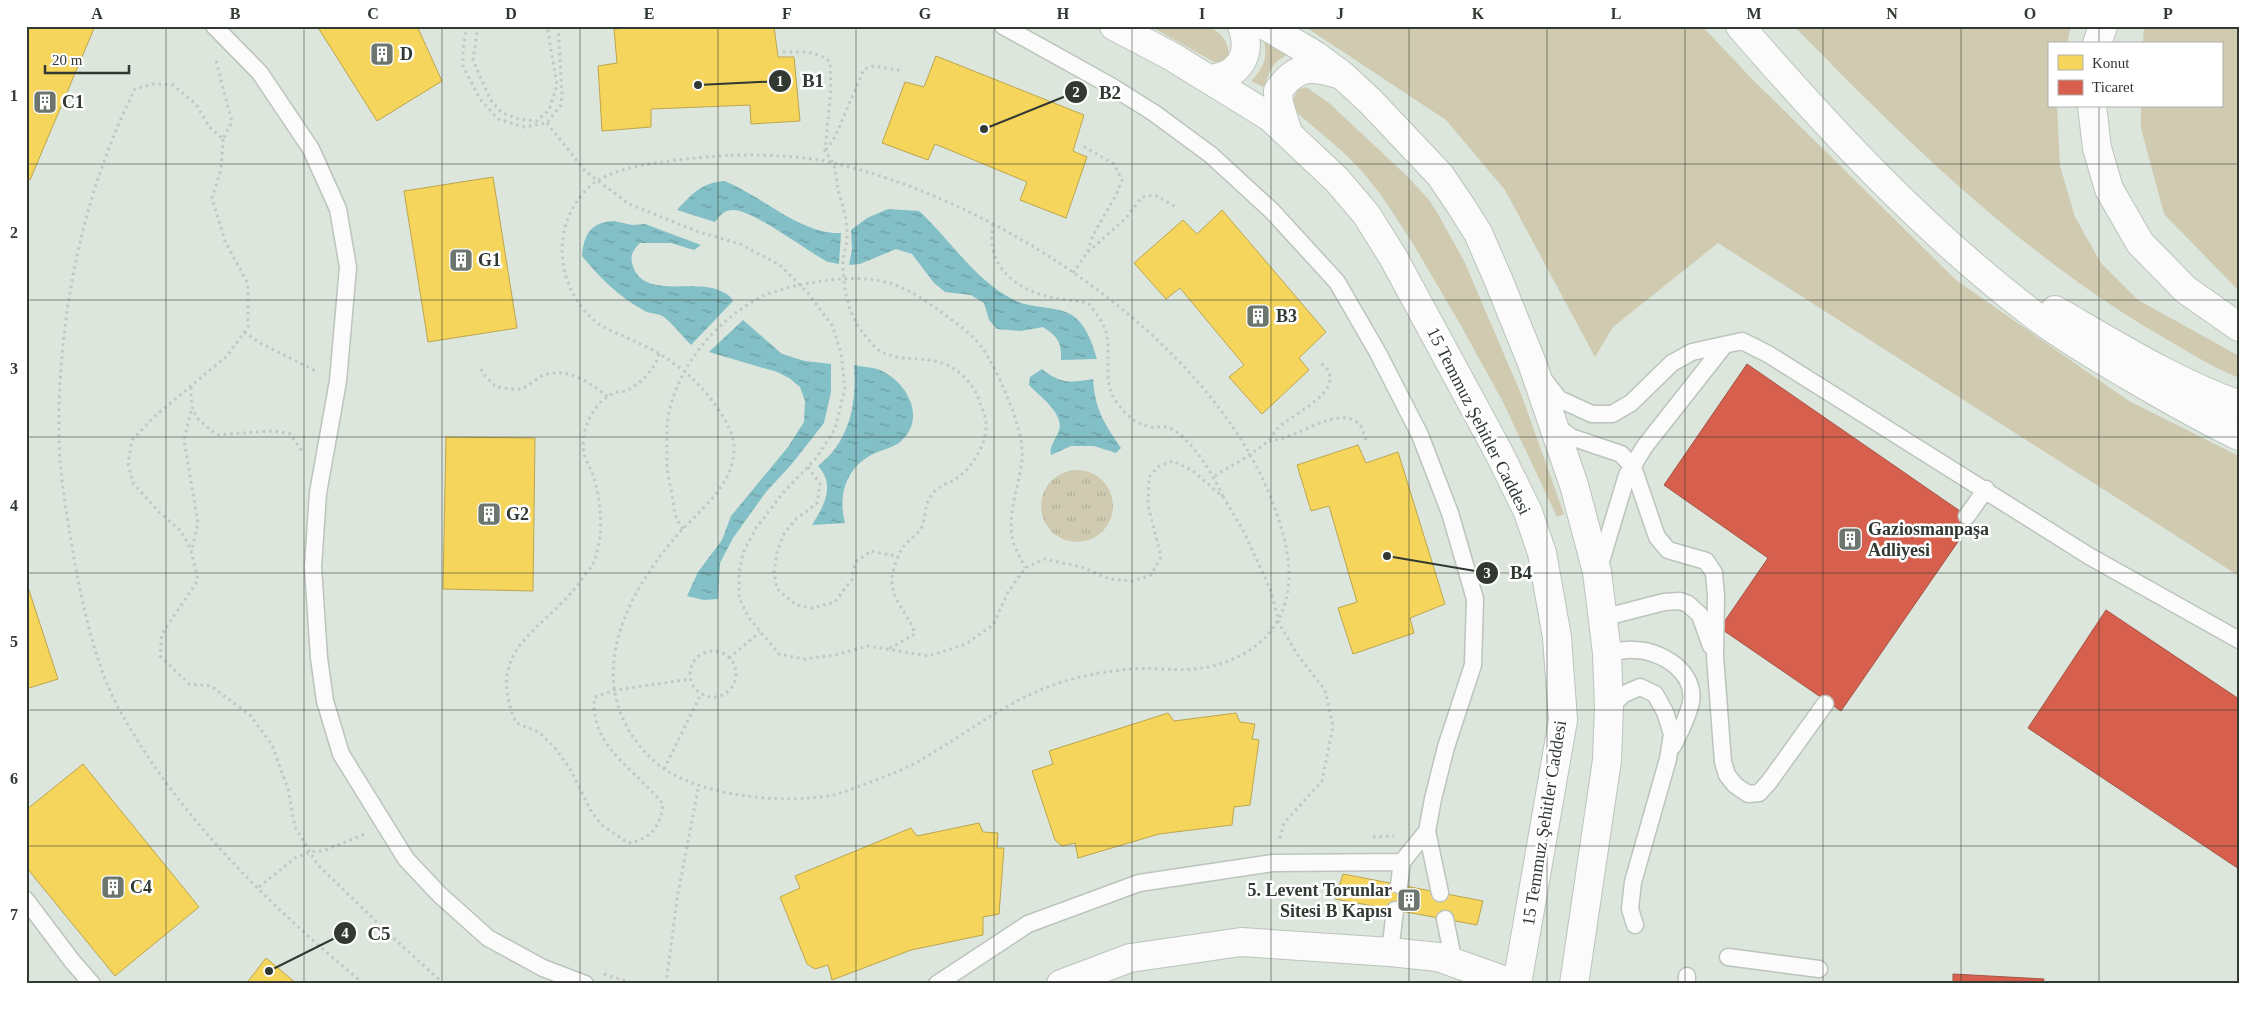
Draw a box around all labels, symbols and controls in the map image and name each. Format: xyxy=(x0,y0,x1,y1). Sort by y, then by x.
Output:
text: A xyxy=(91,5,103,22)
text: B xyxy=(230,5,241,22)
text: C xyxy=(367,5,379,22)
text: D xyxy=(505,5,517,22)
text: E xyxy=(644,5,654,22)
text: F xyxy=(782,5,792,22)
text: G xyxy=(919,5,932,22)
text: H xyxy=(1057,5,1070,22)
text: I xyxy=(1199,5,1205,22)
text: J xyxy=(1336,5,1344,22)
text: K xyxy=(1472,5,1485,22)
text: L xyxy=(1611,5,1621,22)
text: M xyxy=(1746,5,1762,22)
text: N xyxy=(1886,5,1898,22)
text: O xyxy=(2024,5,2036,22)
text: P xyxy=(2163,5,2173,22)
building icon: D xyxy=(369,41,395,67)
scale bar xyxy=(45,42,129,74)
legend xyxy=(2048,42,2222,108)
place label: D xyxy=(400,44,413,64)
text: 20 m xyxy=(52,52,83,68)
text: Konut xyxy=(2092,55,2130,71)
callout: B1 xyxy=(767,64,834,98)
text: B1 xyxy=(802,70,824,91)
text: 1 xyxy=(776,73,784,89)
callout: B2 xyxy=(1064,75,1131,109)
text: Ticaret xyxy=(2092,79,2135,95)
text: B2 xyxy=(1099,82,1121,103)
text: 2 xyxy=(1072,84,1080,100)
text: 1 xyxy=(10,87,18,104)
building icon: C1 xyxy=(32,89,58,115)
place label: C1 xyxy=(62,92,84,112)
text: 2 xyxy=(10,224,18,241)
building icon: G1 xyxy=(448,247,474,273)
place label: G1 xyxy=(478,250,501,270)
building icon: B3 xyxy=(1245,303,1271,329)
place label: B3 xyxy=(1276,306,1297,326)
street label: 15 Temmuz Şehitler Caddesi xyxy=(1423,324,1535,518)
text: 3 xyxy=(10,360,18,377)
text: 4 xyxy=(10,497,18,514)
building icon: G2 xyxy=(476,501,502,527)
place label: G2 xyxy=(506,504,529,524)
place label: Gaziosmanpaşa Adliyesi xyxy=(1868,519,1989,560)
building icon: Gaziosmanpaşa Adliyesi xyxy=(1837,526,1863,552)
callout: B4 xyxy=(1475,556,1542,590)
text: B4 xyxy=(1510,562,1533,583)
text: 3 xyxy=(1483,565,1491,581)
text: 5 xyxy=(10,633,18,650)
street label: 15 Temmuz Şehitler Caddesi xyxy=(1518,719,1570,927)
text: 6 xyxy=(10,770,18,787)
building icon: C4 xyxy=(100,874,126,900)
place label: C4 xyxy=(130,877,152,897)
place label: 5. Levent Torunlar Sitesi B Kapısı xyxy=(1247,880,1392,921)
building icon: 5. Levent Torunlar Sitesi B Kapısı xyxy=(1396,887,1422,913)
text: 7 xyxy=(10,906,18,923)
callout: C5 xyxy=(333,916,401,950)
text: C5 xyxy=(367,923,391,944)
text: 4 xyxy=(341,925,349,941)

